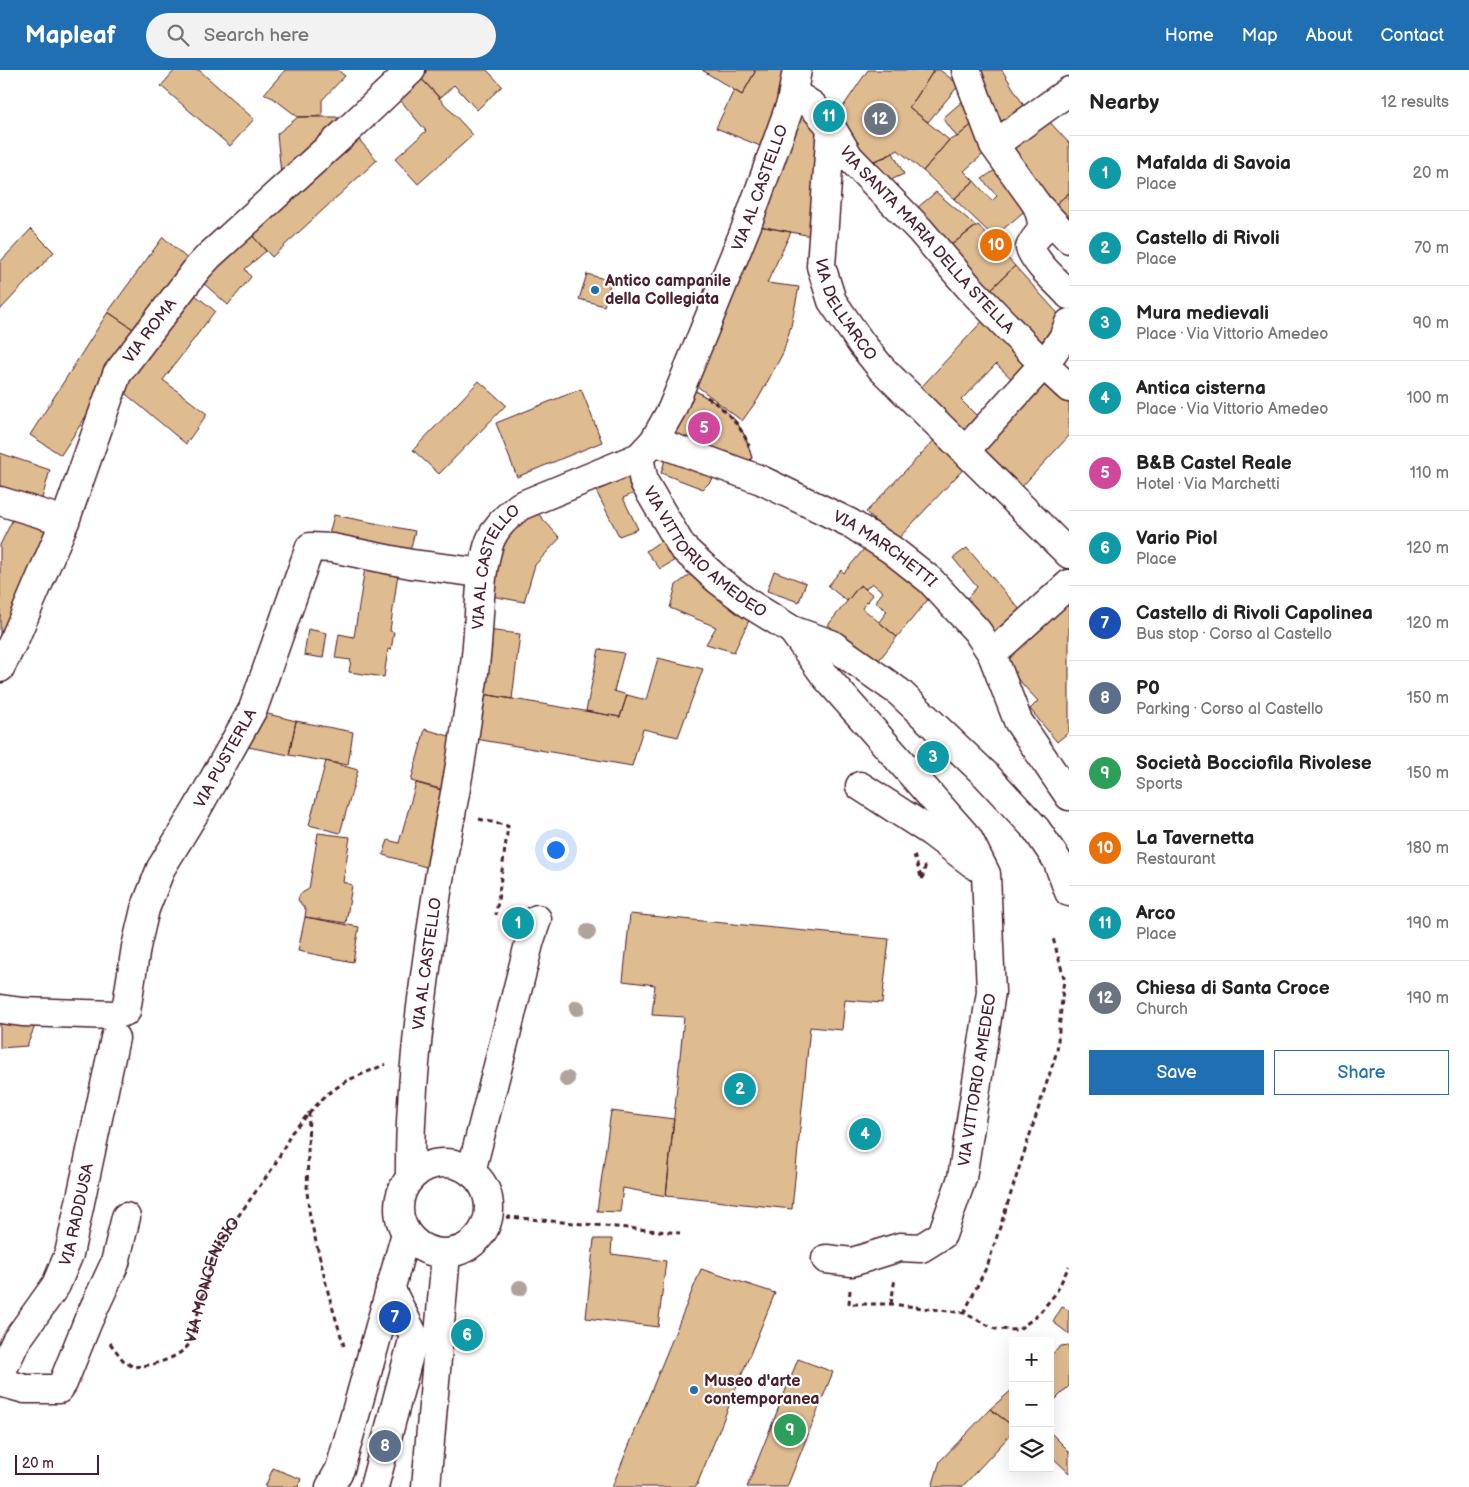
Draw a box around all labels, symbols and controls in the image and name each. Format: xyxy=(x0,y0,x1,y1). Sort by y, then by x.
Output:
search box xyxy=(146,13,496,58)
text: Mapleaf xyxy=(25,21,116,50)
icon: search xyxy=(164,21,192,49)
text: Search here xyxy=(204,24,309,47)
text: Home xyxy=(1165,25,1214,46)
text: Map xyxy=(1242,25,1278,46)
text: About xyxy=(1306,25,1353,46)
text: Contact xyxy=(1381,25,1444,46)
text: Nearby xyxy=(1089,90,1159,115)
text: 12 results xyxy=(1381,93,1449,112)
pin: 11 xyxy=(813,97,845,135)
pin: 12 xyxy=(864,100,896,138)
street label: VIA AL CASTELLO xyxy=(728,122,792,254)
street label: VIA SANTA MARIA DELLA STELLA xyxy=(835,143,1018,338)
text: Mafalda di Savoia xyxy=(1136,152,1291,175)
text: 1 xyxy=(1102,164,1108,183)
text: 20 m xyxy=(1413,164,1449,183)
text: Place xyxy=(1136,175,1177,194)
pin: 10 xyxy=(980,226,1012,264)
text: Castello di Rivoli xyxy=(1136,227,1280,250)
text: 2 xyxy=(1100,239,1110,258)
text: 70 m xyxy=(1414,239,1449,258)
text: Place xyxy=(1136,250,1177,269)
street label: VIA DELL'ARCO xyxy=(811,257,881,364)
place label: Antico campanile della Collegiata xyxy=(604,272,731,309)
marker: Antico campanile della Collegiata xyxy=(589,284,601,296)
street label: VIA ROMA xyxy=(119,295,181,367)
text: Mura medievali xyxy=(1136,302,1269,325)
text: 3 xyxy=(1100,314,1110,333)
text: 90 m xyxy=(1413,314,1449,333)
text: Place · Via Vittorio Amedeo xyxy=(1136,325,1328,344)
text: Antica cisterna xyxy=(1136,377,1266,400)
text: 4 xyxy=(1100,389,1110,408)
text: 100 m xyxy=(1406,389,1449,408)
text: Place · Via Vittorio Amedeo xyxy=(1136,400,1328,419)
pin: 5 xyxy=(688,409,720,447)
text: B&B Castel Reale xyxy=(1136,452,1292,475)
text: 5 xyxy=(1100,464,1110,483)
text: 110 m xyxy=(1410,464,1449,483)
text: Hotel · Via Marchetti xyxy=(1136,475,1280,494)
street label: VIA VITTORIO AMEDEO xyxy=(639,483,770,622)
street label: VIA AL CASTELLO xyxy=(469,501,524,630)
street label: VIA MARCHETTI xyxy=(830,507,941,591)
text: Vario Piol xyxy=(1136,527,1217,550)
text: 6 xyxy=(1100,539,1110,558)
text: 120 m xyxy=(1406,539,1449,558)
text: Place xyxy=(1136,550,1177,569)
text: Castello di Rivoli Capolinea xyxy=(1136,602,1373,625)
text: 7 xyxy=(1101,614,1109,633)
text: 120 m xyxy=(1406,614,1449,633)
text: Bus stop · Corso al Castello xyxy=(1136,625,1332,644)
text: P0 xyxy=(1136,677,1160,700)
text: 8 xyxy=(1100,689,1110,708)
text: 150 m xyxy=(1407,689,1449,708)
text: Parking · Corso al Castello xyxy=(1136,700,1323,719)
street label: VIA PUSTERLA xyxy=(190,705,261,811)
pin: 3 xyxy=(917,738,949,776)
text: Società Bocciofila Rivolese xyxy=(1136,752,1372,775)
text: 9 xyxy=(1100,764,1110,783)
text: 150 m xyxy=(1407,764,1449,783)
text: Sports xyxy=(1136,775,1183,794)
text: La Tavernetta xyxy=(1136,827,1254,850)
your location xyxy=(543,837,569,863)
text: 10 xyxy=(1097,839,1113,858)
text: 180 m xyxy=(1407,839,1449,858)
text: Restaurant xyxy=(1136,850,1216,869)
street label: VIA AL CASTELLO xyxy=(409,896,446,1031)
text: Arco xyxy=(1136,902,1176,925)
pin: 1 xyxy=(502,904,534,942)
text: 11 xyxy=(1098,914,1112,933)
text: 190 m xyxy=(1407,914,1449,933)
text: Place xyxy=(1136,925,1177,944)
text: Chiesa di Santa Croce xyxy=(1136,977,1330,1000)
text: 12 xyxy=(1097,989,1113,1008)
text: 190 m xyxy=(1407,989,1449,1008)
street label: VIA VITTORIO AMEDEO xyxy=(954,992,1000,1168)
text: Church xyxy=(1136,1000,1188,1019)
button: Save xyxy=(1089,1050,1264,1095)
button: Share xyxy=(1274,1050,1449,1095)
pin: 2 xyxy=(724,1070,756,1108)
pin: 4 xyxy=(849,1115,881,1153)
street label: VIA RADDUSA xyxy=(55,1162,98,1269)
street label: VIA MONCENISIO xyxy=(181,1214,244,1345)
pin: 7 xyxy=(379,1298,411,1336)
pin: 6 xyxy=(451,1316,483,1354)
map controls xyxy=(1009,1337,1054,1472)
button: + xyxy=(1009,1337,1054,1382)
place label: Museo d'arte contemporanea xyxy=(704,1372,820,1409)
button: − xyxy=(1009,1382,1054,1427)
marker: Museo d'arte contemporanea xyxy=(688,1384,700,1396)
pin: 9 xyxy=(774,1411,806,1449)
pin: 8 xyxy=(369,1427,401,1465)
button: layers xyxy=(1009,1427,1054,1472)
scale bar xyxy=(15,1452,99,1475)
text: 20 m xyxy=(22,1455,54,1472)

